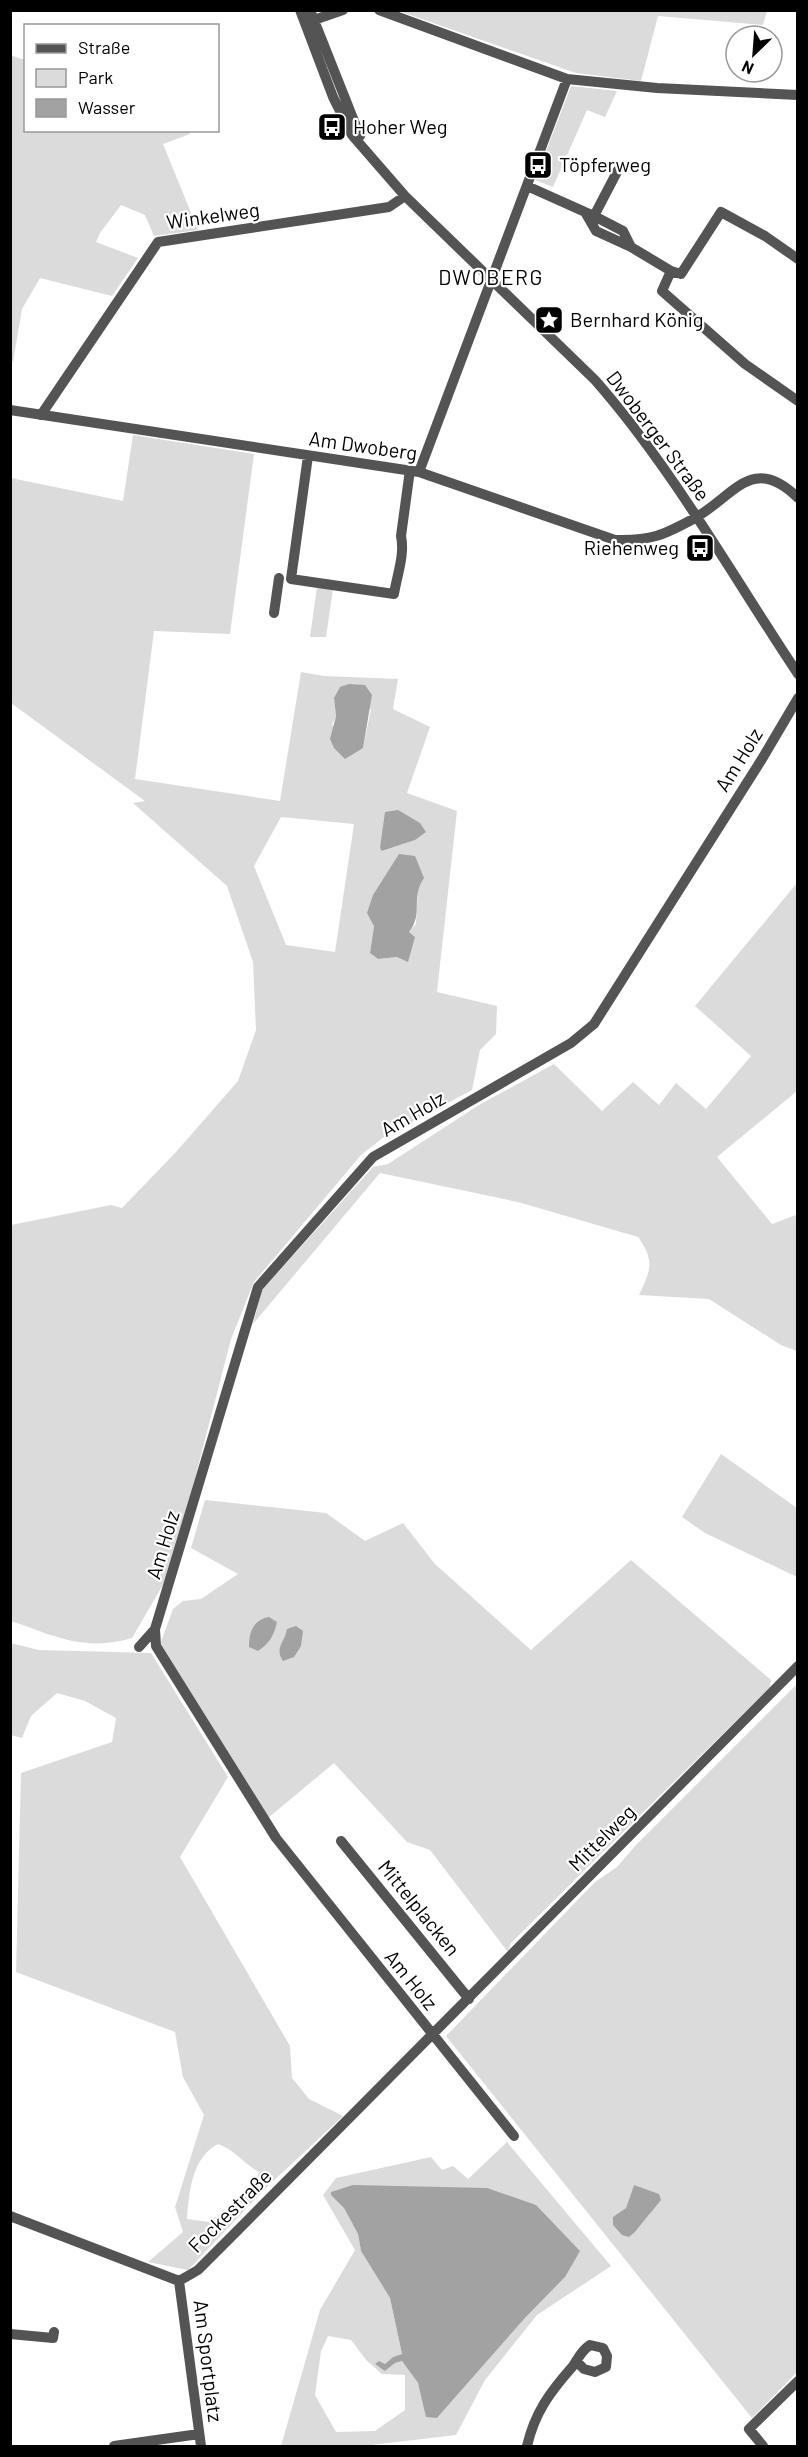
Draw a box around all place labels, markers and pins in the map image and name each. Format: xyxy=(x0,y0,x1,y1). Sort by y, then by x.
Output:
bus stop icon: Hoher Weg xyxy=(316,111,348,143)
place label: Hoher Weg xyxy=(353,114,448,138)
bus stop icon: Töpferweg xyxy=(522,149,554,181)
place label: Töpferweg xyxy=(559,152,651,176)
place icon: Bernhard König xyxy=(533,304,565,336)
place label: Bernhard König xyxy=(570,307,704,331)
bus stop icon: Riehenweg xyxy=(684,532,716,564)
place label: Riehenweg xyxy=(584,535,679,559)

